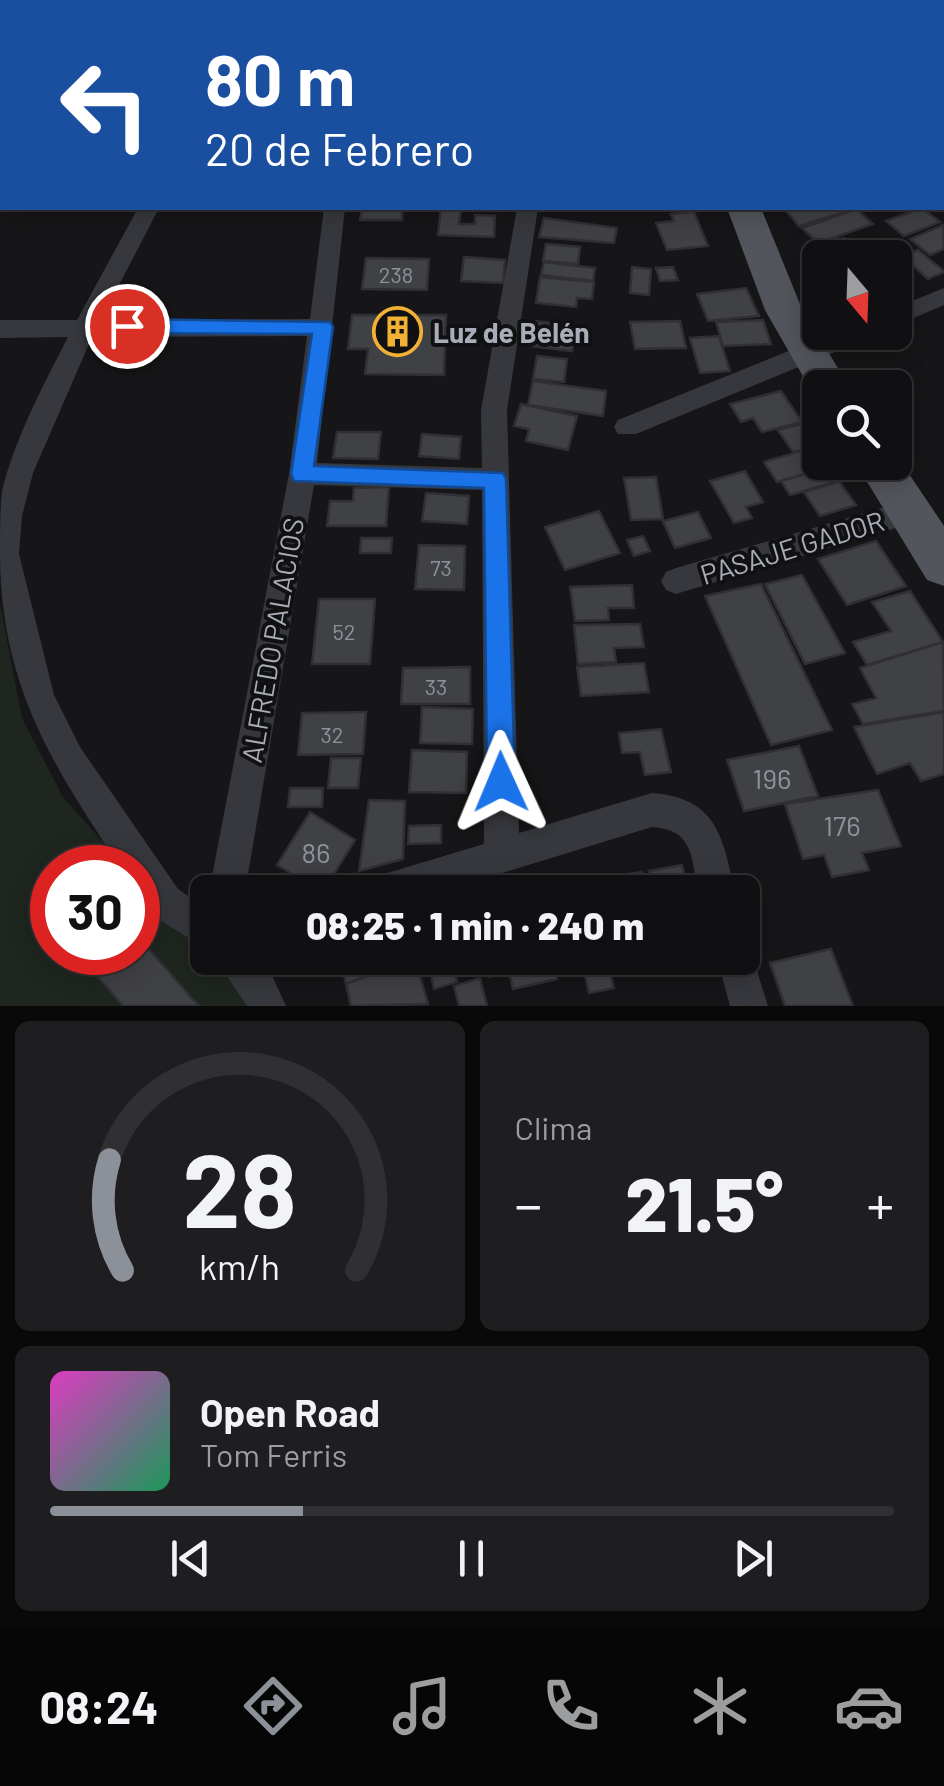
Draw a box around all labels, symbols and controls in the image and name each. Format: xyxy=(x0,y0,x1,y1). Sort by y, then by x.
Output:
text: 80 m xyxy=(205,36,355,120)
icon: left xyxy=(40,40,170,170)
text: 20 de Febrero xyxy=(205,121,474,175)
north arrow xyxy=(802,240,912,350)
map controls xyxy=(802,240,912,480)
house number: 238 xyxy=(379,261,413,287)
pin xyxy=(85,284,170,369)
icon: arrive xyxy=(100,299,155,354)
building icon: Luz de Belén xyxy=(372,306,424,358)
place label: Luz de Belén xyxy=(433,315,590,349)
button: search xyxy=(802,370,912,480)
street label: PASAJE GADOR xyxy=(696,503,888,591)
street label: ALFREDO PALACIOS xyxy=(234,515,310,765)
house number: 73 xyxy=(430,554,452,580)
house number: 52 xyxy=(332,618,356,644)
house number: 33 xyxy=(425,673,447,699)
house number: 32 xyxy=(320,721,344,747)
position arrow xyxy=(449,730,553,834)
house number: 196 xyxy=(753,761,791,795)
house number: 176 xyxy=(823,808,861,842)
house number: 86 xyxy=(301,835,331,869)
speed limit sign: 30 xyxy=(30,845,160,975)
text: 08:25 · 1 min · 240 m xyxy=(306,902,644,948)
text: Clima xyxy=(515,1108,592,1146)
text: 28 xyxy=(182,1124,297,1249)
text: 21.5° xyxy=(625,1157,783,1247)
text: − xyxy=(515,1170,542,1236)
text: + xyxy=(866,1170,894,1236)
text: km/h xyxy=(199,1244,280,1287)
text: Open Road xyxy=(200,1389,380,1435)
text: Tom Ferris xyxy=(200,1435,347,1473)
icon: previous xyxy=(163,1531,218,1586)
icon: pause xyxy=(444,1531,499,1586)
icon: next xyxy=(726,1531,781,1586)
icon: directions xyxy=(238,1671,308,1741)
icon: music xyxy=(387,1671,457,1741)
icon: phone xyxy=(536,1671,606,1741)
icon: climate xyxy=(685,1671,755,1741)
icon: car xyxy=(834,1671,904,1741)
text: 08:24 xyxy=(40,1679,158,1733)

